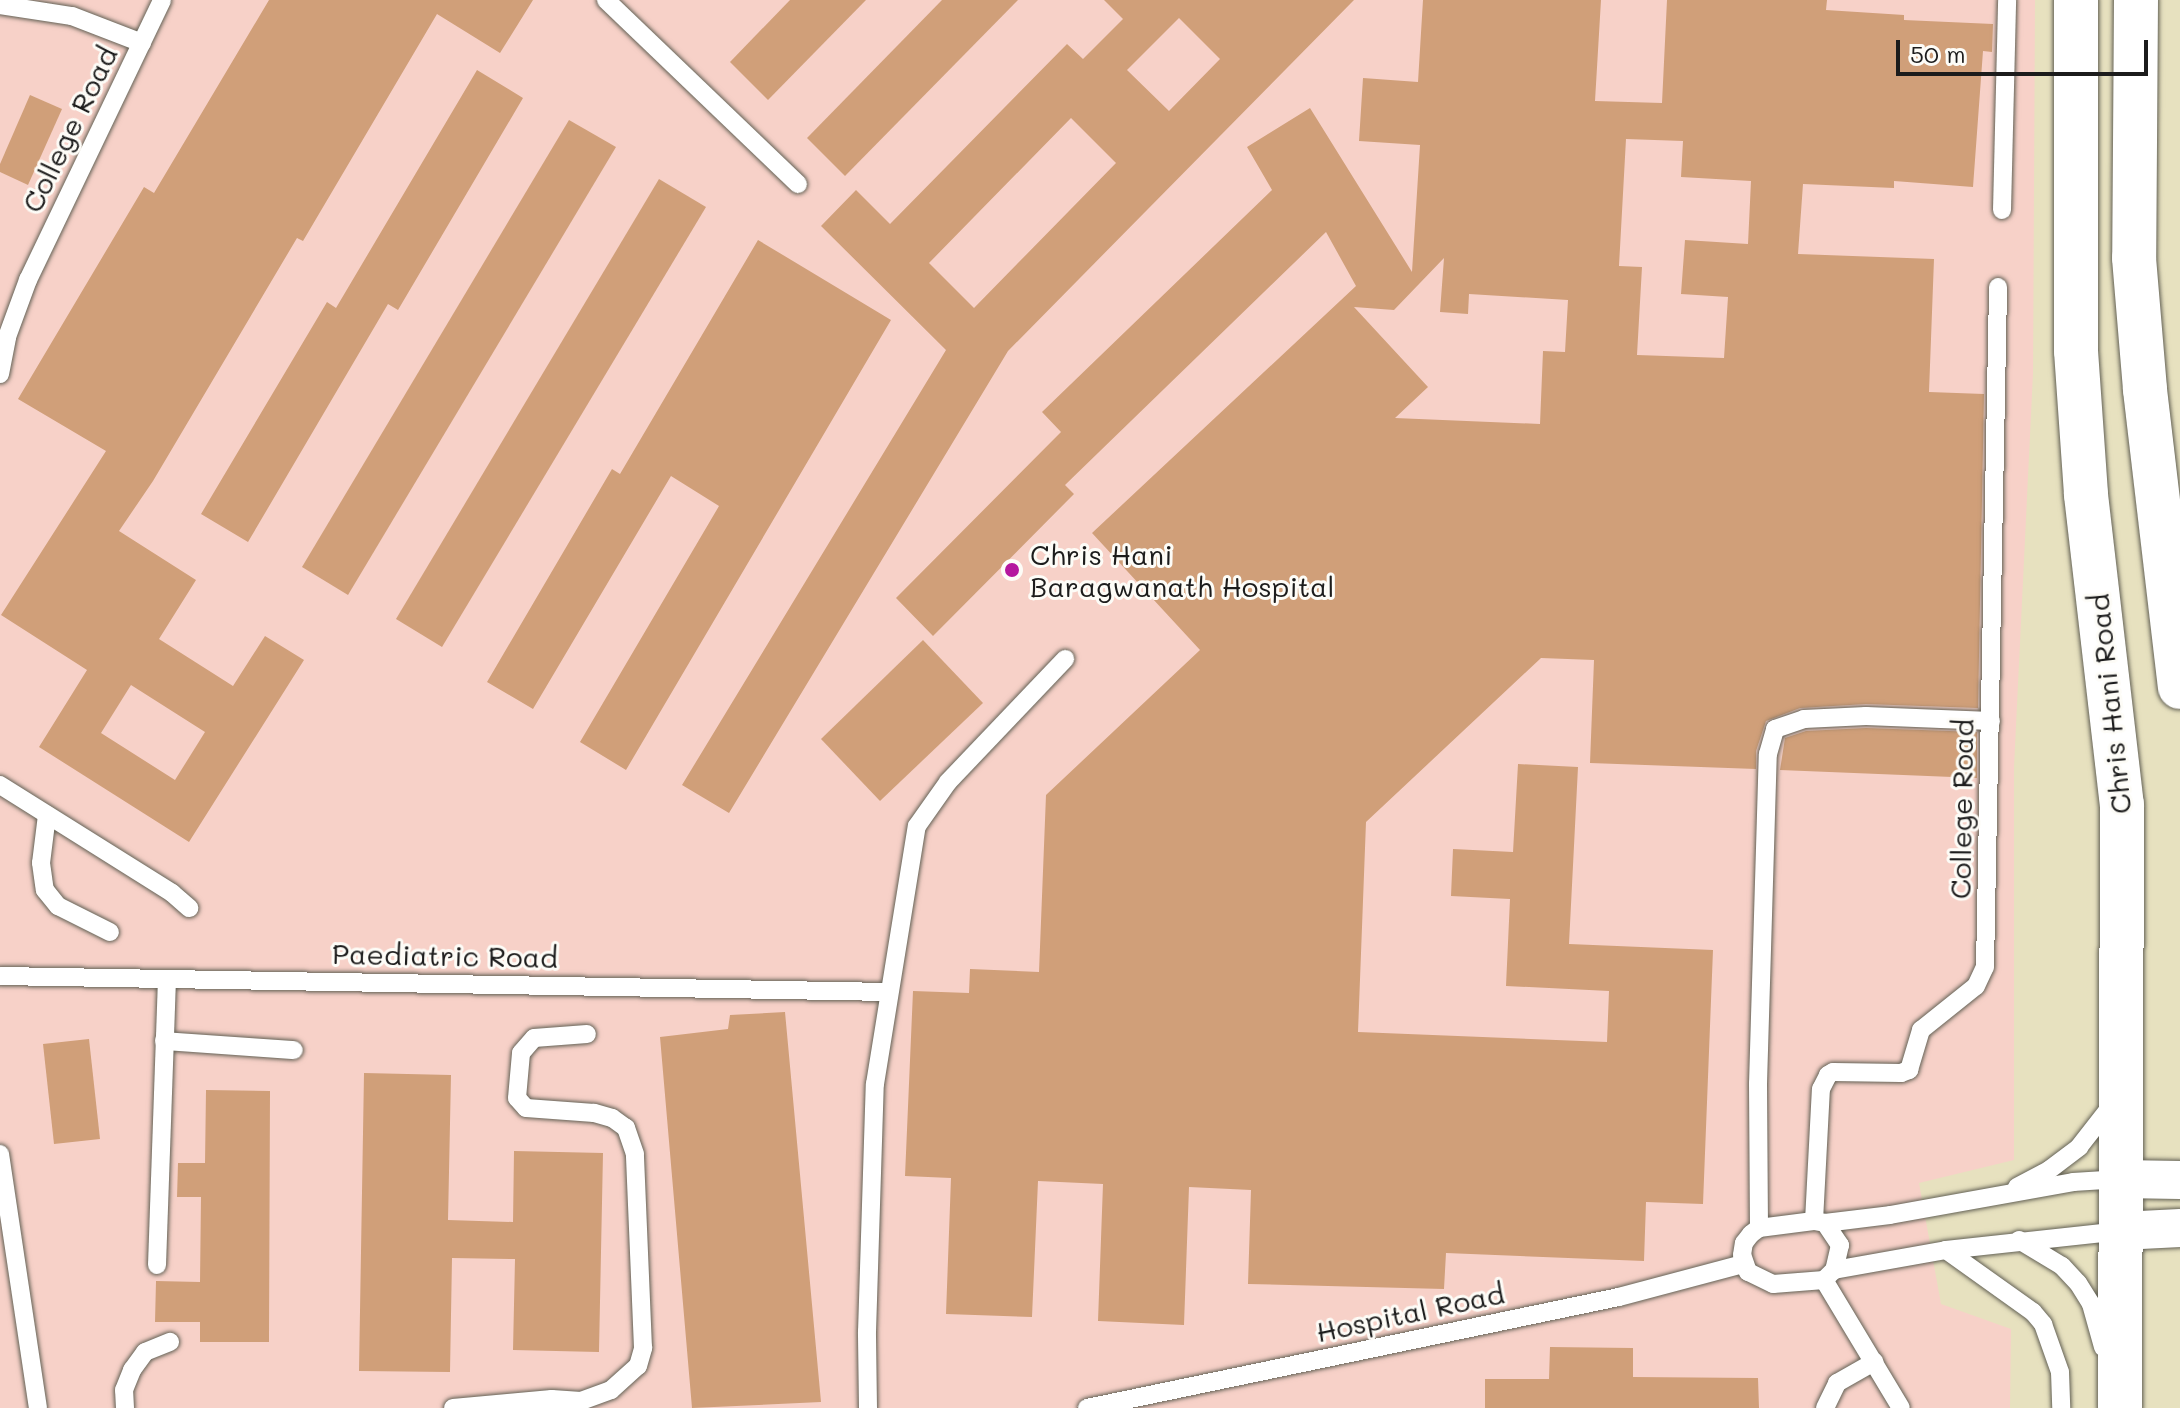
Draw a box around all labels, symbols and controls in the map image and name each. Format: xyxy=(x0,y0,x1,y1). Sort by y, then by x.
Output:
scale bar xyxy=(1900,24,2152,74)
text: 50 m xyxy=(1910,38,1966,69)
street label: College Road xyxy=(14,41,124,217)
place label: Chris Hani Baragwanath Hospital xyxy=(1030,537,1335,603)
marker: Chris Hani Baragwanath Hospital xyxy=(1001,559,1023,581)
street label: Chris Hani Road xyxy=(2081,592,2137,816)
street label: College Road xyxy=(1943,719,1979,899)
street label: Paediatric Road xyxy=(332,936,558,974)
street label: Hospital Road xyxy=(1313,1276,1507,1348)

